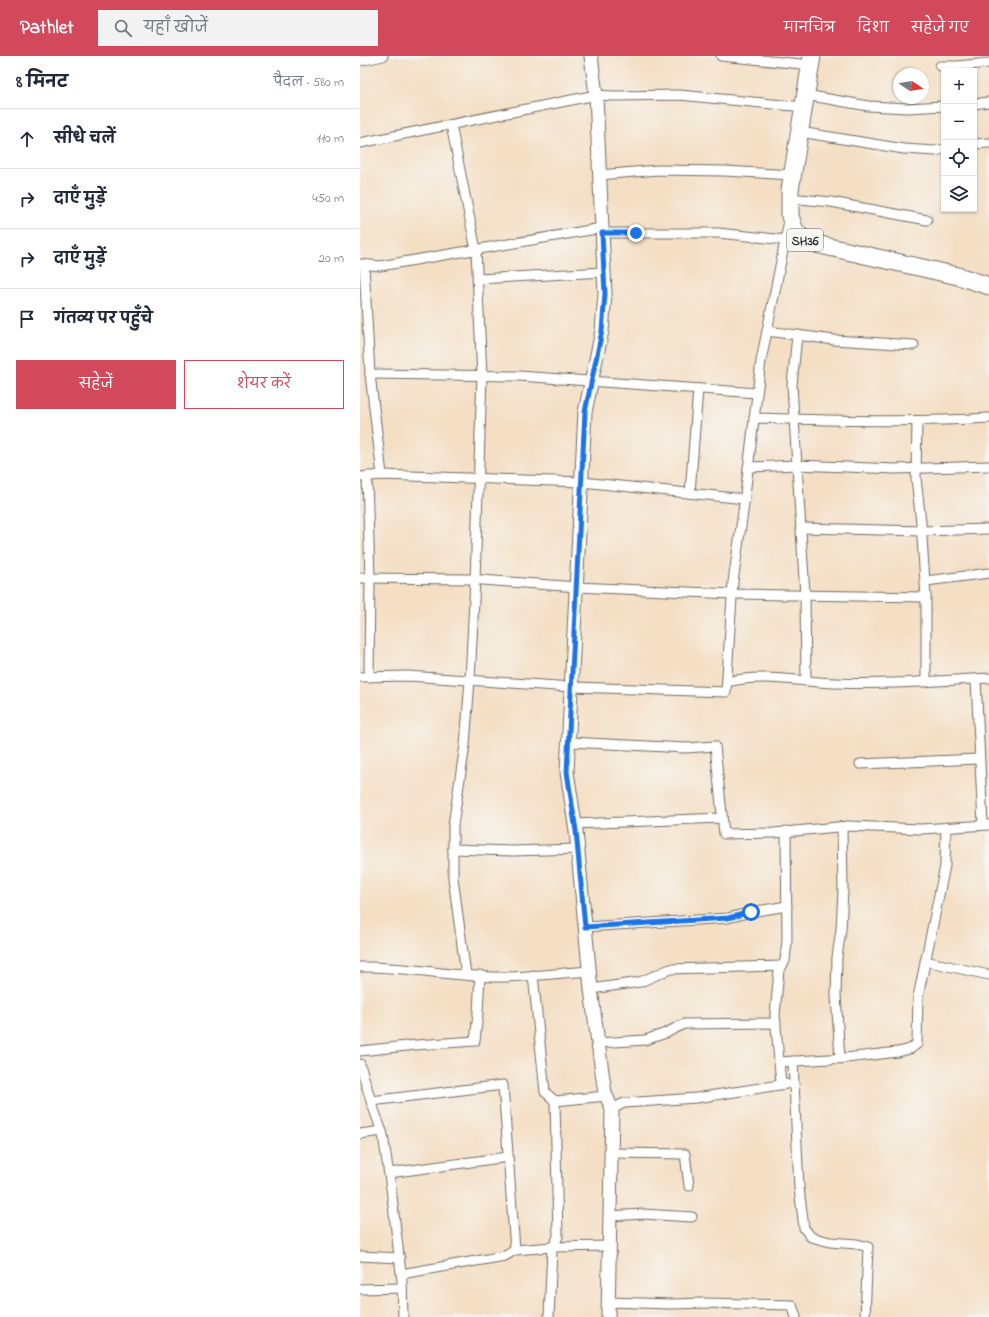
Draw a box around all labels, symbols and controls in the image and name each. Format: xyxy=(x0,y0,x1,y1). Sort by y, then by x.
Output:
search box xyxy=(98,10,378,46)
text: Pathlet xyxy=(20,15,74,42)
icon: search xyxy=(112,17,134,39)
text: यहाँ खोजें xyxy=(144,17,208,39)
text: मानचित्र xyxy=(784,18,835,39)
text: दिशा xyxy=(857,18,889,39)
text: सहेजे गए xyxy=(911,18,969,39)
north arrow xyxy=(893,68,929,104)
map controls xyxy=(941,68,977,212)
button: + xyxy=(941,68,977,104)
text: 8 मिनट xyxy=(16,70,68,95)
text: पैदल · 580 m xyxy=(273,73,344,92)
button: − xyxy=(941,104,977,140)
icon: ahead xyxy=(16,128,38,150)
text: सीधे चलें xyxy=(54,128,115,150)
text: 110 m xyxy=(317,129,344,148)
button: locate xyxy=(941,140,977,176)
button: layers xyxy=(941,176,977,212)
icon: right xyxy=(16,188,38,210)
text: दाएँ मुड़ें xyxy=(54,188,106,210)
text: 450 m xyxy=(312,189,344,208)
route end xyxy=(627,224,645,242)
road number: SH36 xyxy=(787,229,823,251)
icon: right xyxy=(16,248,38,270)
text: दाएँ मुड़ें xyxy=(54,248,106,270)
text: 20 m xyxy=(319,249,344,268)
icon: arrive xyxy=(16,308,38,330)
text: गंतव्य पर पहुँचे xyxy=(54,308,153,330)
button: सहेजें xyxy=(16,360,176,409)
button: शेयर करें xyxy=(184,360,344,409)
route start xyxy=(742,903,760,921)

